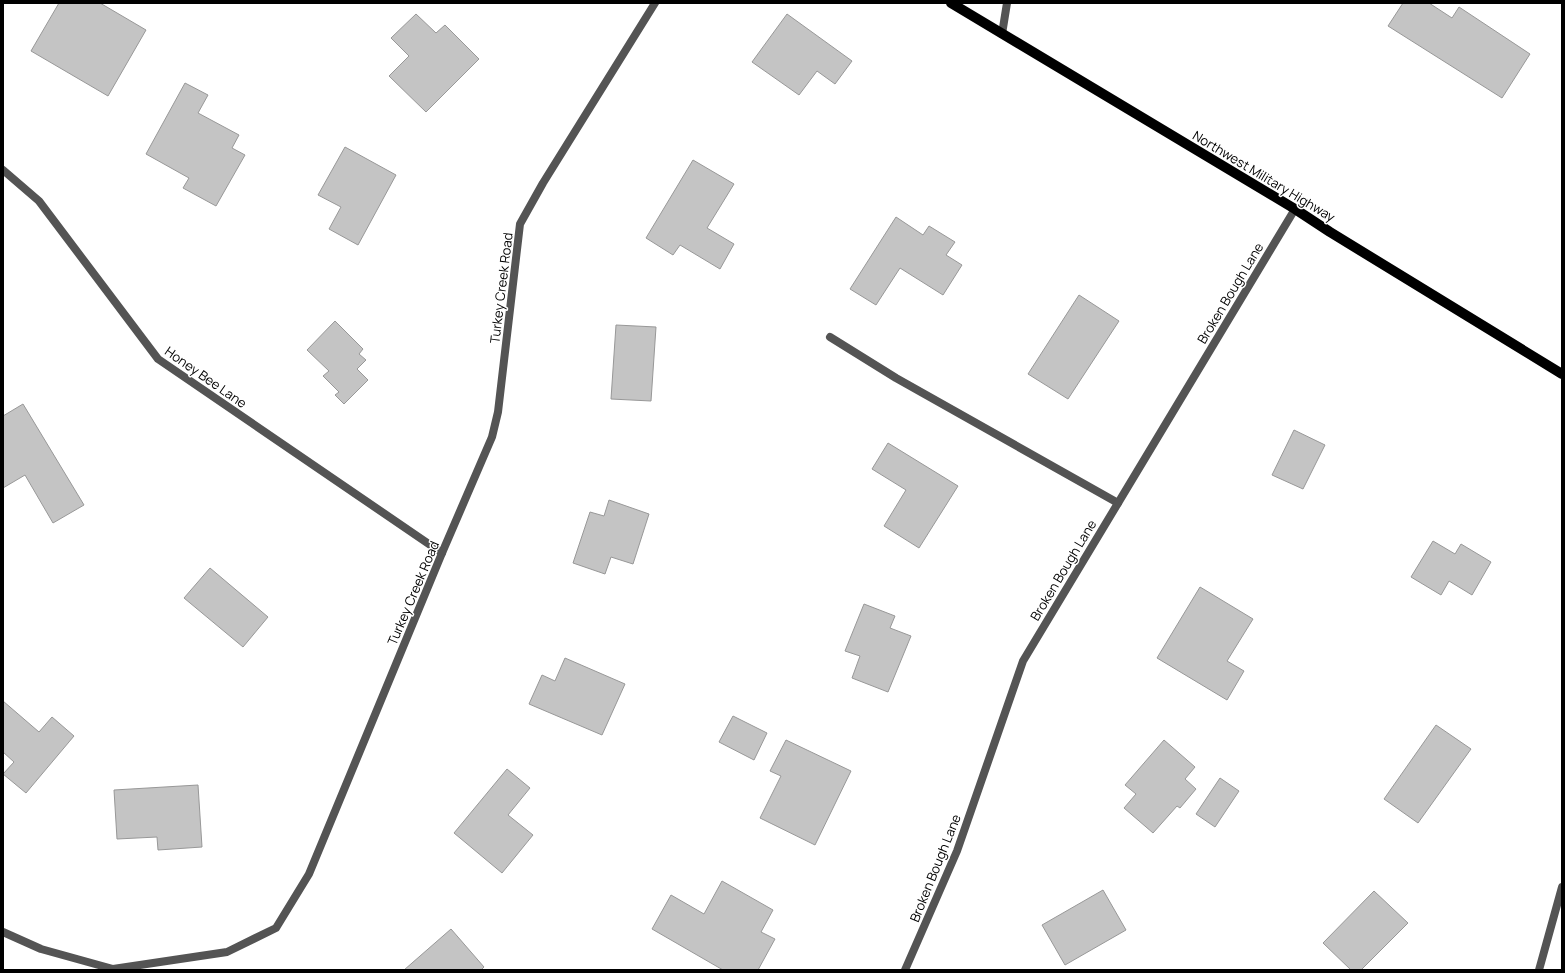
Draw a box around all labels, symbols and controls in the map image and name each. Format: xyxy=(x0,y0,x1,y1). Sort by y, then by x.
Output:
street label: Northwest Military Highway xyxy=(1189,126,1339,226)
street label: Turkey Creek Road xyxy=(485,231,517,345)
street label: Broken Bough Lane xyxy=(1193,239,1267,347)
street label: Honey Bee Lane xyxy=(161,342,251,412)
street label: Broken Bough Lane xyxy=(1026,516,1100,624)
street label: Turkey Creek Road xyxy=(383,538,443,648)
street label: Broken Bough Lane xyxy=(905,811,965,925)

